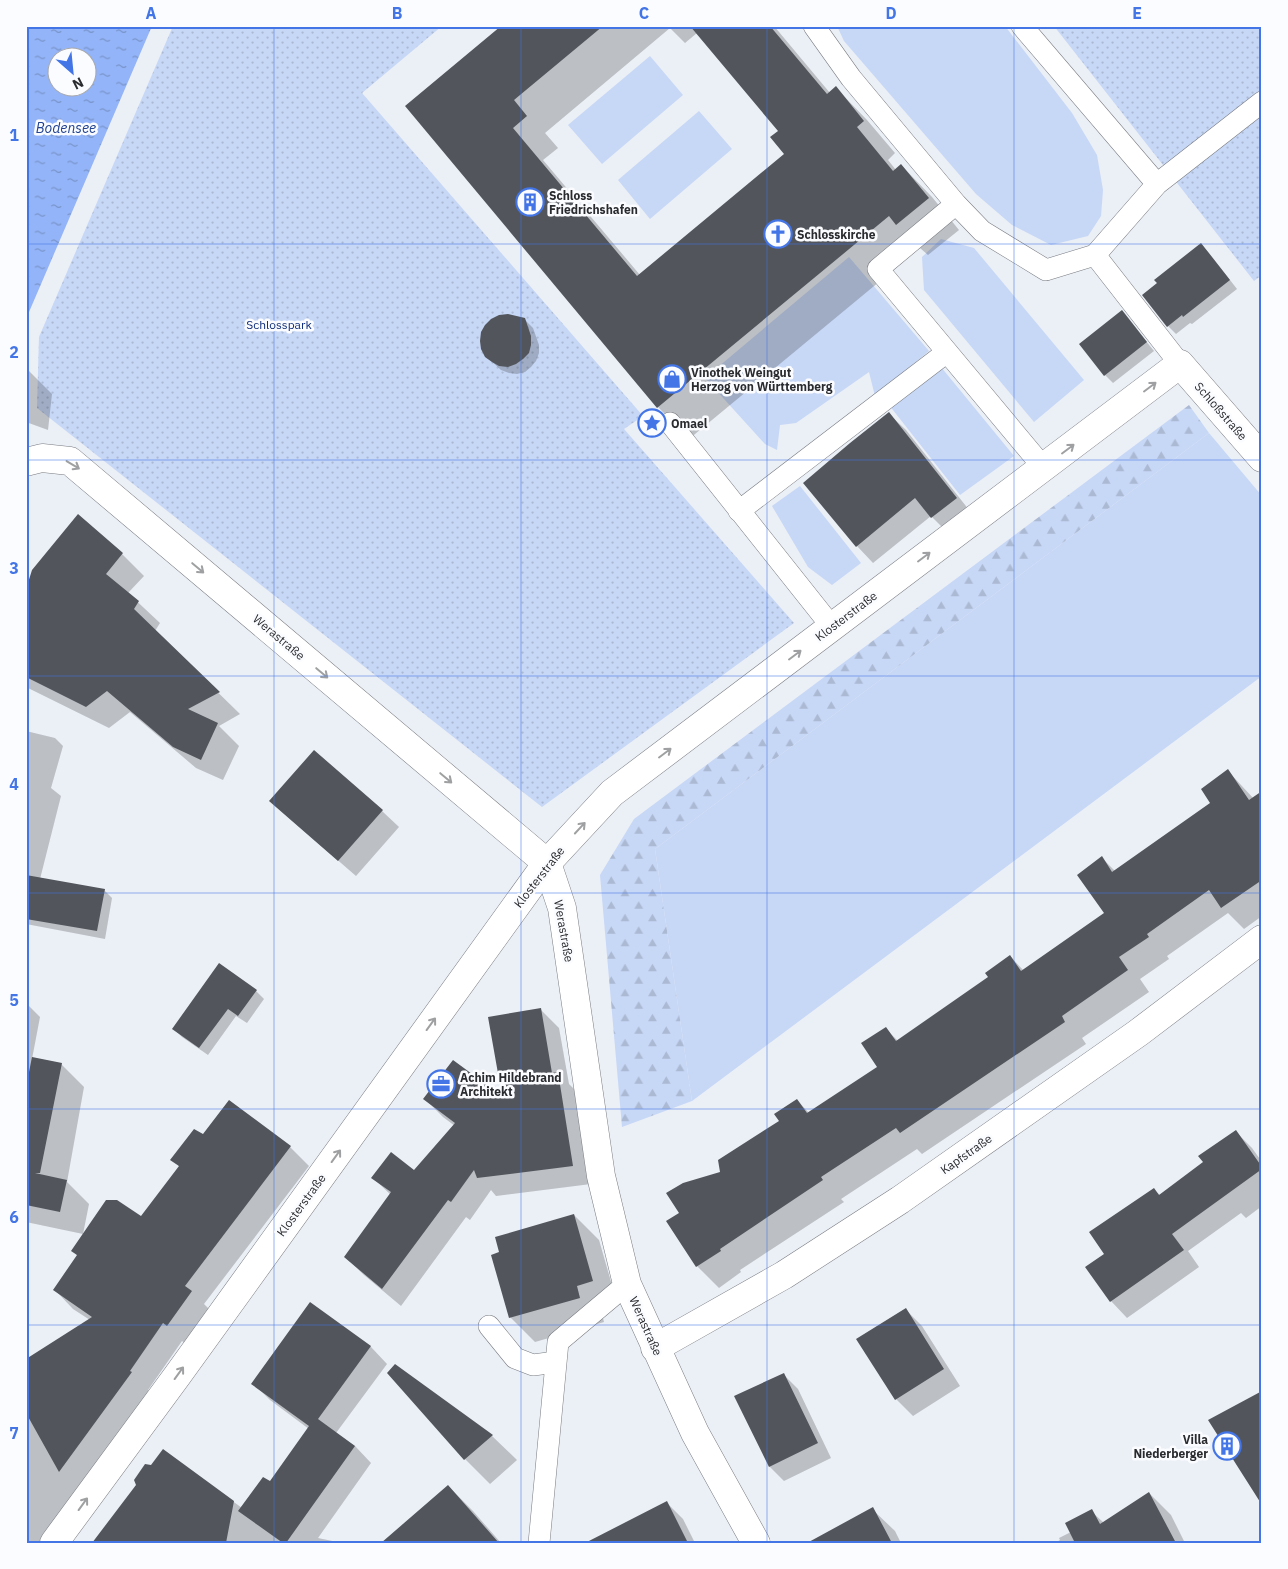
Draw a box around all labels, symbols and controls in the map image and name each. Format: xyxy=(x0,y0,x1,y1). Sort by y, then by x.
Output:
text: A xyxy=(146,3,157,23)
text: B xyxy=(392,3,403,23)
text: C xyxy=(639,3,649,23)
text: D xyxy=(885,3,897,23)
text: E xyxy=(1132,3,1142,23)
north arrow xyxy=(48,48,98,98)
text: N xyxy=(69,73,87,94)
water label: Bodensee xyxy=(36,119,96,137)
text: 1 xyxy=(9,125,19,145)
building icon: Schloss Friedrichshafen xyxy=(515,187,545,217)
place label: Schloss Friedrichshafen xyxy=(549,188,638,217)
church icon: Schlosskirche xyxy=(763,219,793,249)
place label: Schlosskirche xyxy=(797,227,876,242)
park label: Schlosspark xyxy=(246,317,312,332)
text: 2 xyxy=(9,342,19,362)
shop icon: Vinothek Weingut Herzog von Württemberg xyxy=(657,364,687,394)
place label: Vinothek Weingut Herzog von Württemberg xyxy=(691,365,833,394)
street label: Schloßstraße xyxy=(1192,379,1251,444)
one-way arrow xyxy=(1143,382,1157,392)
place icon: Omael xyxy=(637,408,667,438)
place label: Omael xyxy=(671,416,708,431)
one-way arrow xyxy=(1061,443,1074,454)
one-way arrow xyxy=(66,459,80,470)
one-way arrow xyxy=(917,552,931,562)
text: 3 xyxy=(9,558,19,578)
one-way arrow xyxy=(191,563,204,574)
street label: Klosterstraße xyxy=(812,588,880,644)
street label: Werastraße xyxy=(250,611,308,663)
one-way arrow xyxy=(788,650,802,660)
one-way arrow xyxy=(315,667,328,679)
one-way arrow xyxy=(658,747,671,758)
one-way arrow xyxy=(439,772,452,783)
text: 4 xyxy=(9,774,19,794)
one-way arrow xyxy=(574,821,586,834)
street label: Klosterstraße xyxy=(510,843,568,911)
street label: Werastraße xyxy=(551,899,577,964)
text: 5 xyxy=(9,990,19,1010)
one-way arrow xyxy=(426,1017,436,1031)
office icon: Achim Hildebrand Architekt xyxy=(426,1069,456,1099)
place label: Achim Hildebrand Architekt xyxy=(460,1070,562,1099)
street label: Kapfstraße xyxy=(937,1131,995,1177)
one-way arrow xyxy=(331,1149,341,1163)
street label: Klosterstraße xyxy=(273,1171,329,1239)
text: 6 xyxy=(9,1207,19,1227)
street label: Werastraße xyxy=(626,1294,666,1358)
one-way arrow xyxy=(174,1367,185,1380)
text: 7 xyxy=(9,1423,19,1443)
building icon: Villa Niederberger xyxy=(1212,1431,1242,1461)
place label: Villa Niederberger xyxy=(1133,1432,1208,1461)
one-way arrow xyxy=(78,1497,88,1511)

